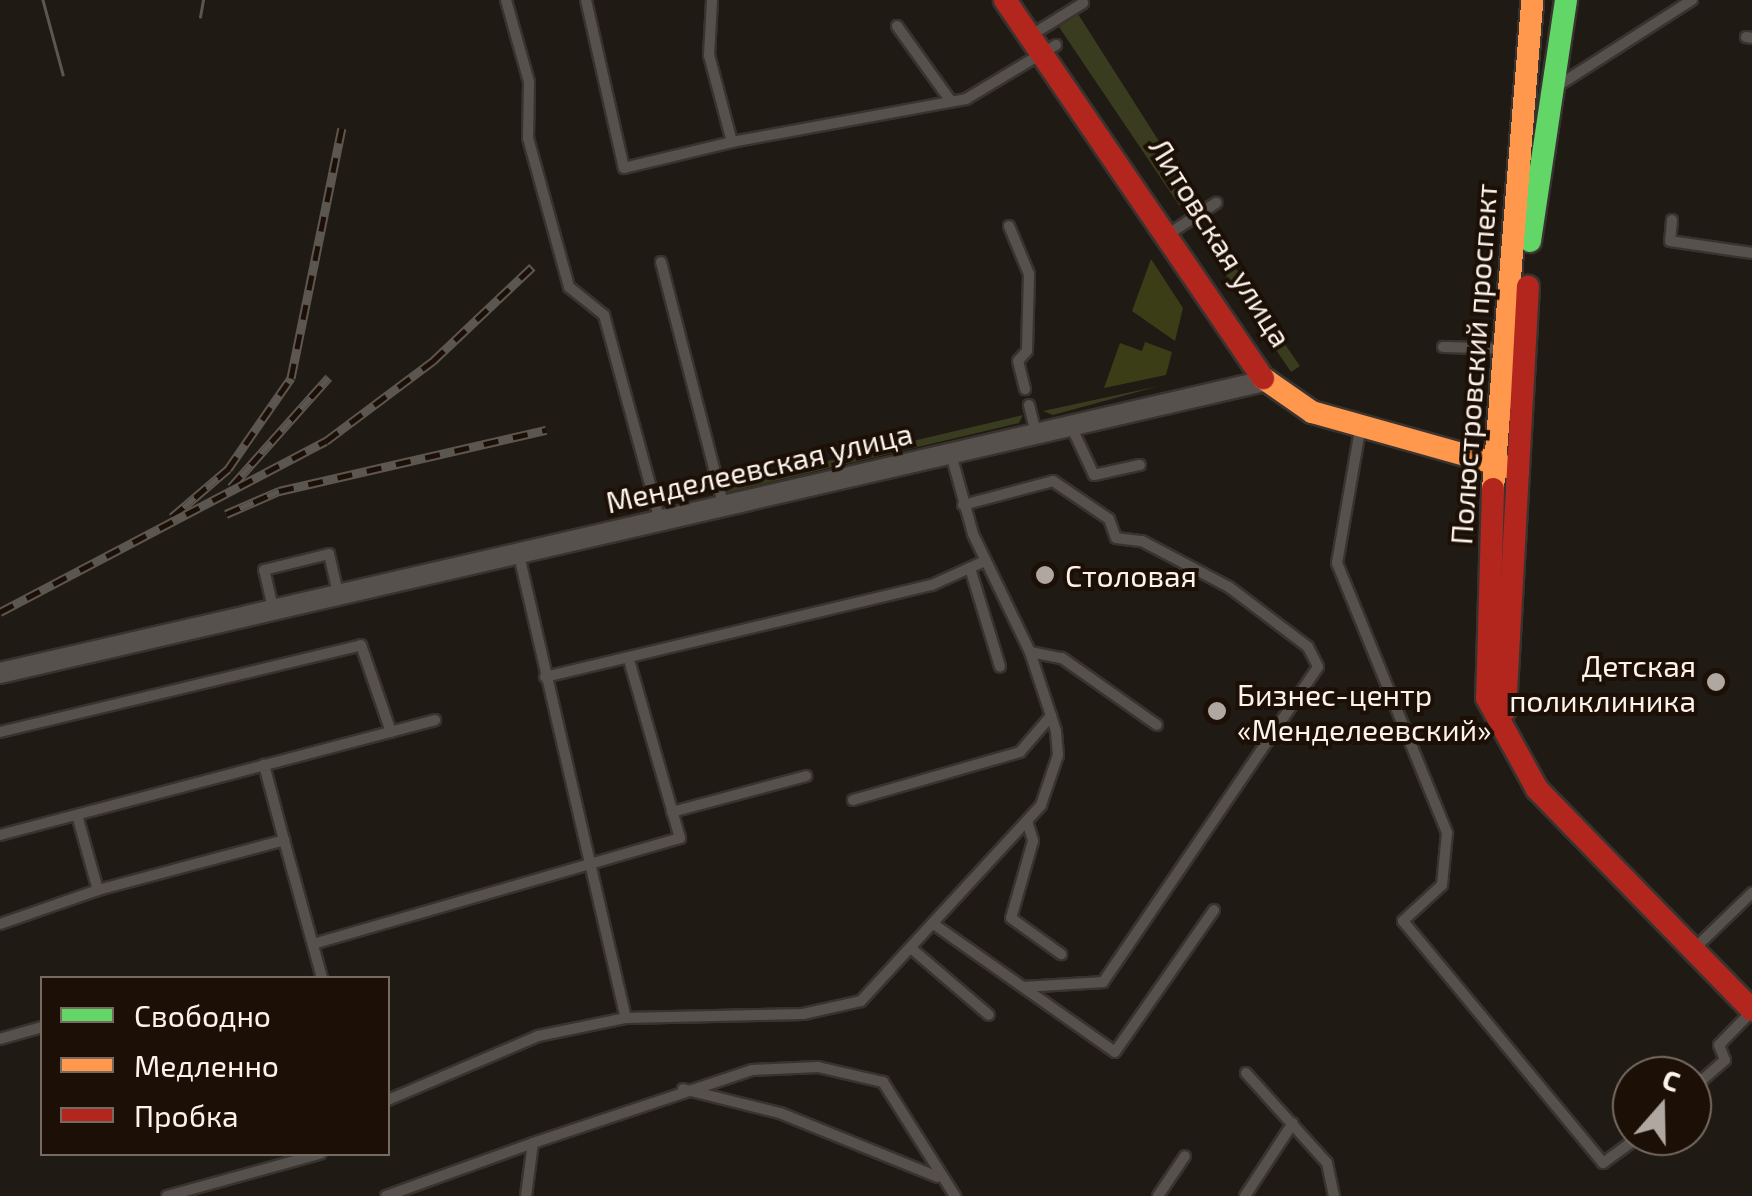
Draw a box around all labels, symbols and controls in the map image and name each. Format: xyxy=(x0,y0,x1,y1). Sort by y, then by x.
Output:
street label: Литовская улица xyxy=(1142,131,1300,353)
street label: Полюстровский проспект xyxy=(1442,182,1504,546)
street label: Менделеевская улица xyxy=(602,414,916,520)
place label: Столовая xyxy=(1065,557,1197,593)
marker: Столовая xyxy=(1034,564,1056,586)
place label: Детская поликлиника xyxy=(1509,647,1696,718)
marker: Детская поликлиника xyxy=(1705,671,1727,693)
place label: Бизнес-центр «Менделеевский» xyxy=(1237,676,1492,746)
marker: Бизнес-центр «Менделеевский» xyxy=(1206,700,1228,722)
legend xyxy=(40,976,390,1156)
text: Свободно xyxy=(134,997,271,1033)
text: Медленно xyxy=(134,1047,279,1083)
north arrow xyxy=(1612,1056,1712,1156)
text: С xyxy=(1658,1061,1685,1098)
text: Пробка xyxy=(134,1097,239,1133)

